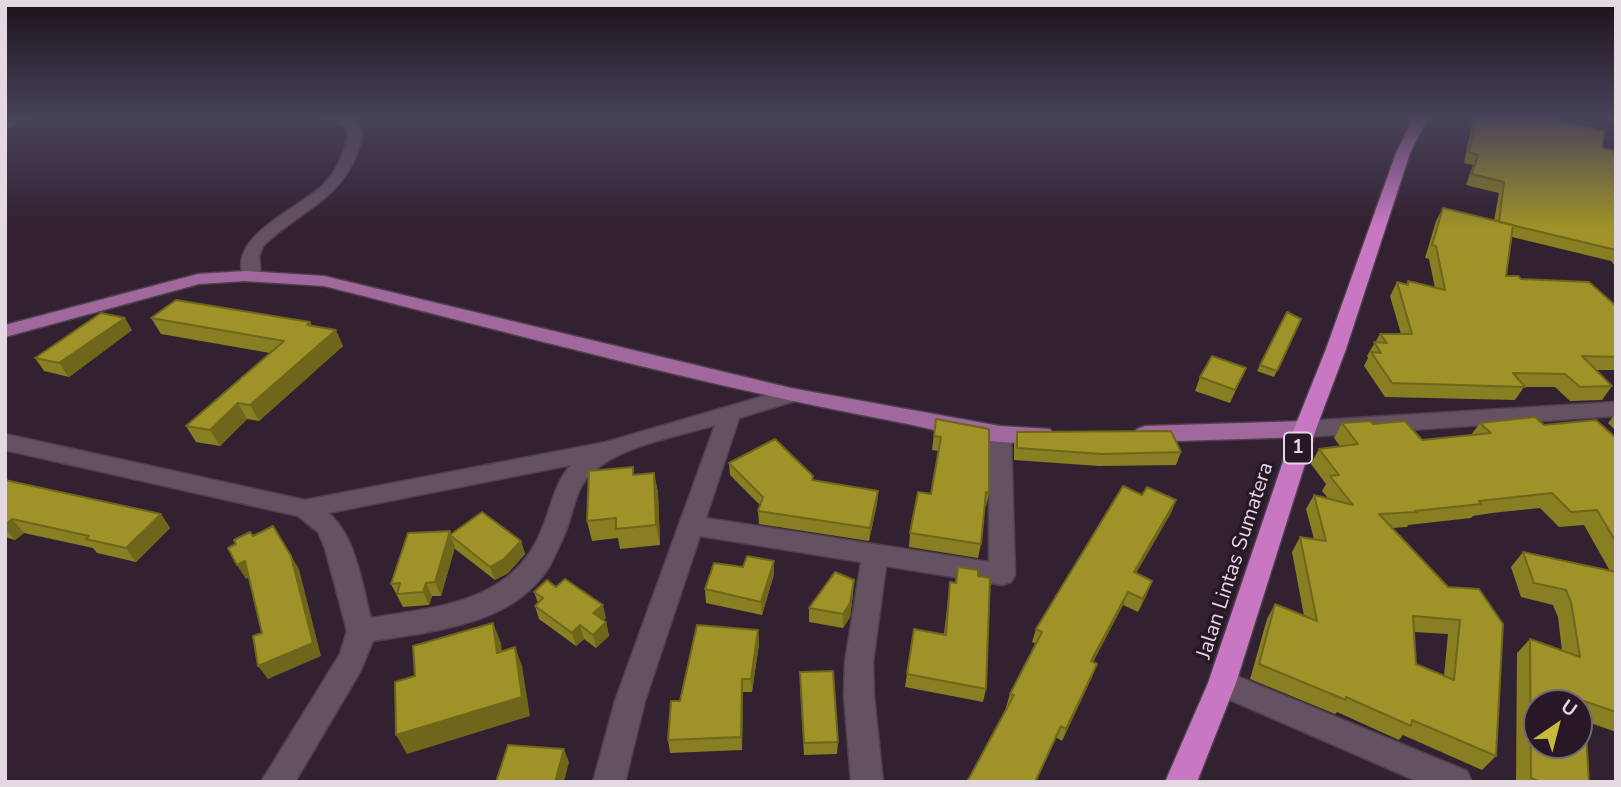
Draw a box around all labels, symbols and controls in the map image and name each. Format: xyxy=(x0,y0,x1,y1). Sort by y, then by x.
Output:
road number: 1 xyxy=(1284,432,1312,463)
street label: Jalan Lintas Sumatera xyxy=(1192,459,1280,663)
north arrow xyxy=(1523,689,1593,759)
text: U xyxy=(1556,694,1582,723)

